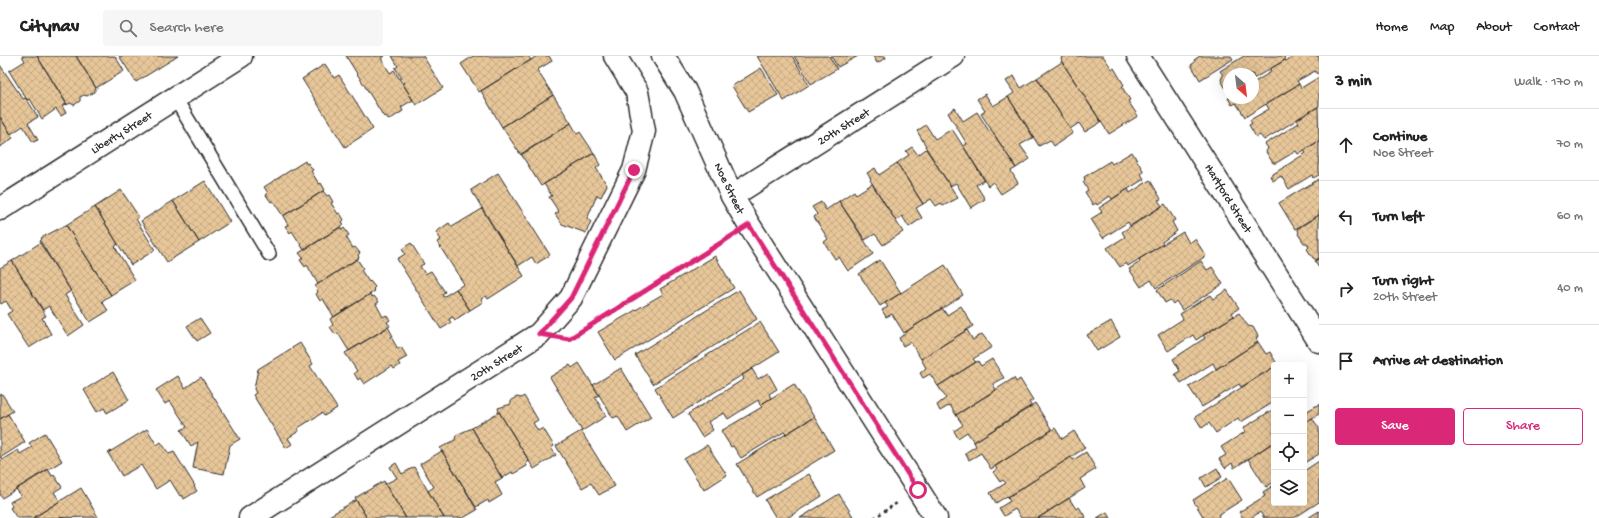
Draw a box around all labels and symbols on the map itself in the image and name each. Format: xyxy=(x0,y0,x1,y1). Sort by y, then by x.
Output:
north arrow xyxy=(1223,68,1259,104)
street label: 20th Street xyxy=(815,106,874,149)
street label: Liberty Street xyxy=(89,109,156,158)
route end xyxy=(625,161,643,179)
street label: Noe Street xyxy=(710,161,747,218)
street label: Hartford Street xyxy=(1201,162,1255,237)
street label: 20th Street xyxy=(468,342,527,385)
route start xyxy=(909,481,927,499)

